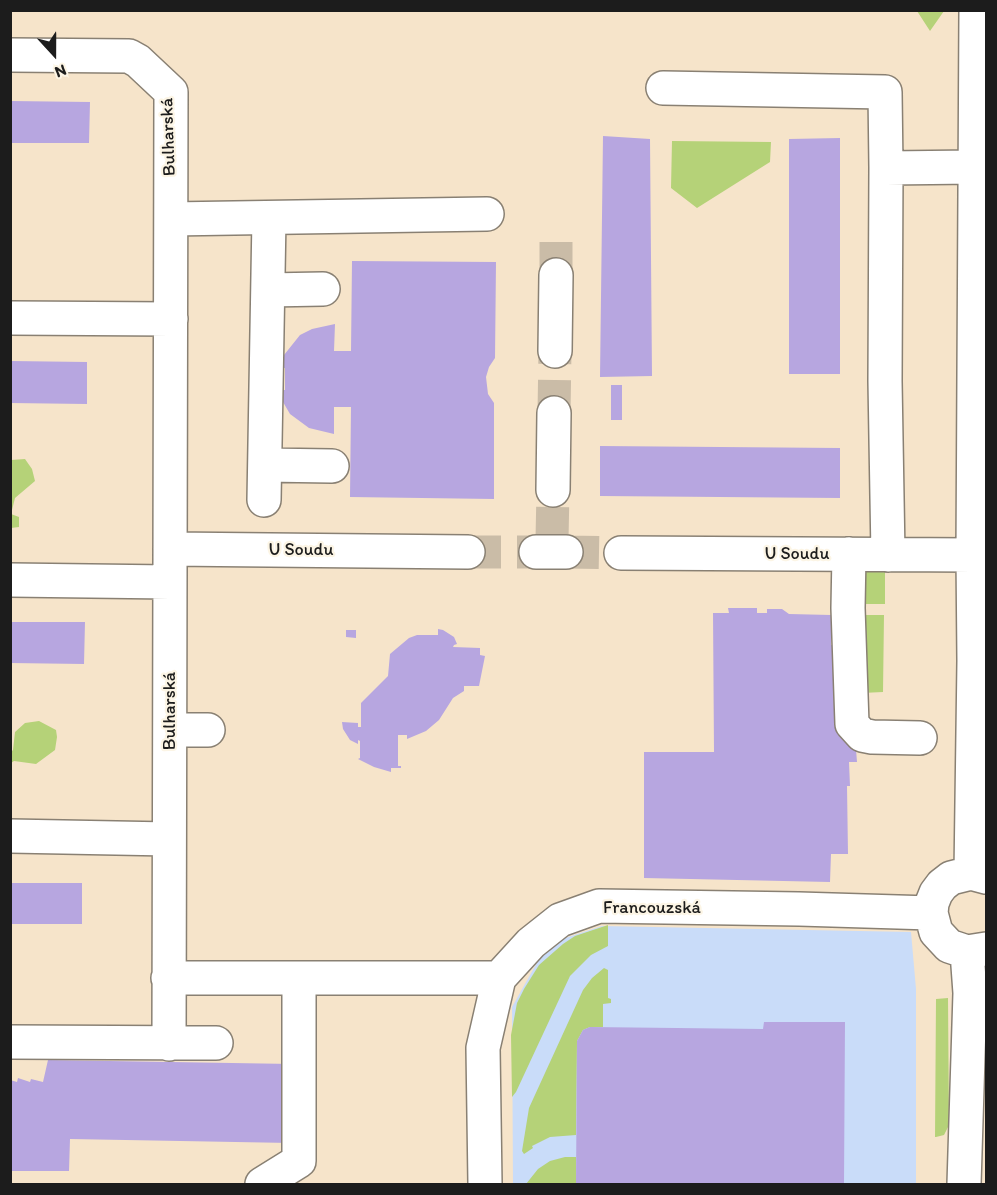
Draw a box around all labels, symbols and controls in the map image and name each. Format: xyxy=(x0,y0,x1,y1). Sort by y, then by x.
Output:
north arrow xyxy=(24,24,84,84)
text: N xyxy=(52,60,69,82)
street label: Bulharská xyxy=(157,97,181,177)
street label: U Soudu xyxy=(268,539,334,561)
street label: U Soudu xyxy=(764,543,830,565)
street label: Bulharská xyxy=(159,672,181,750)
street label: Francouzská xyxy=(603,897,701,919)

